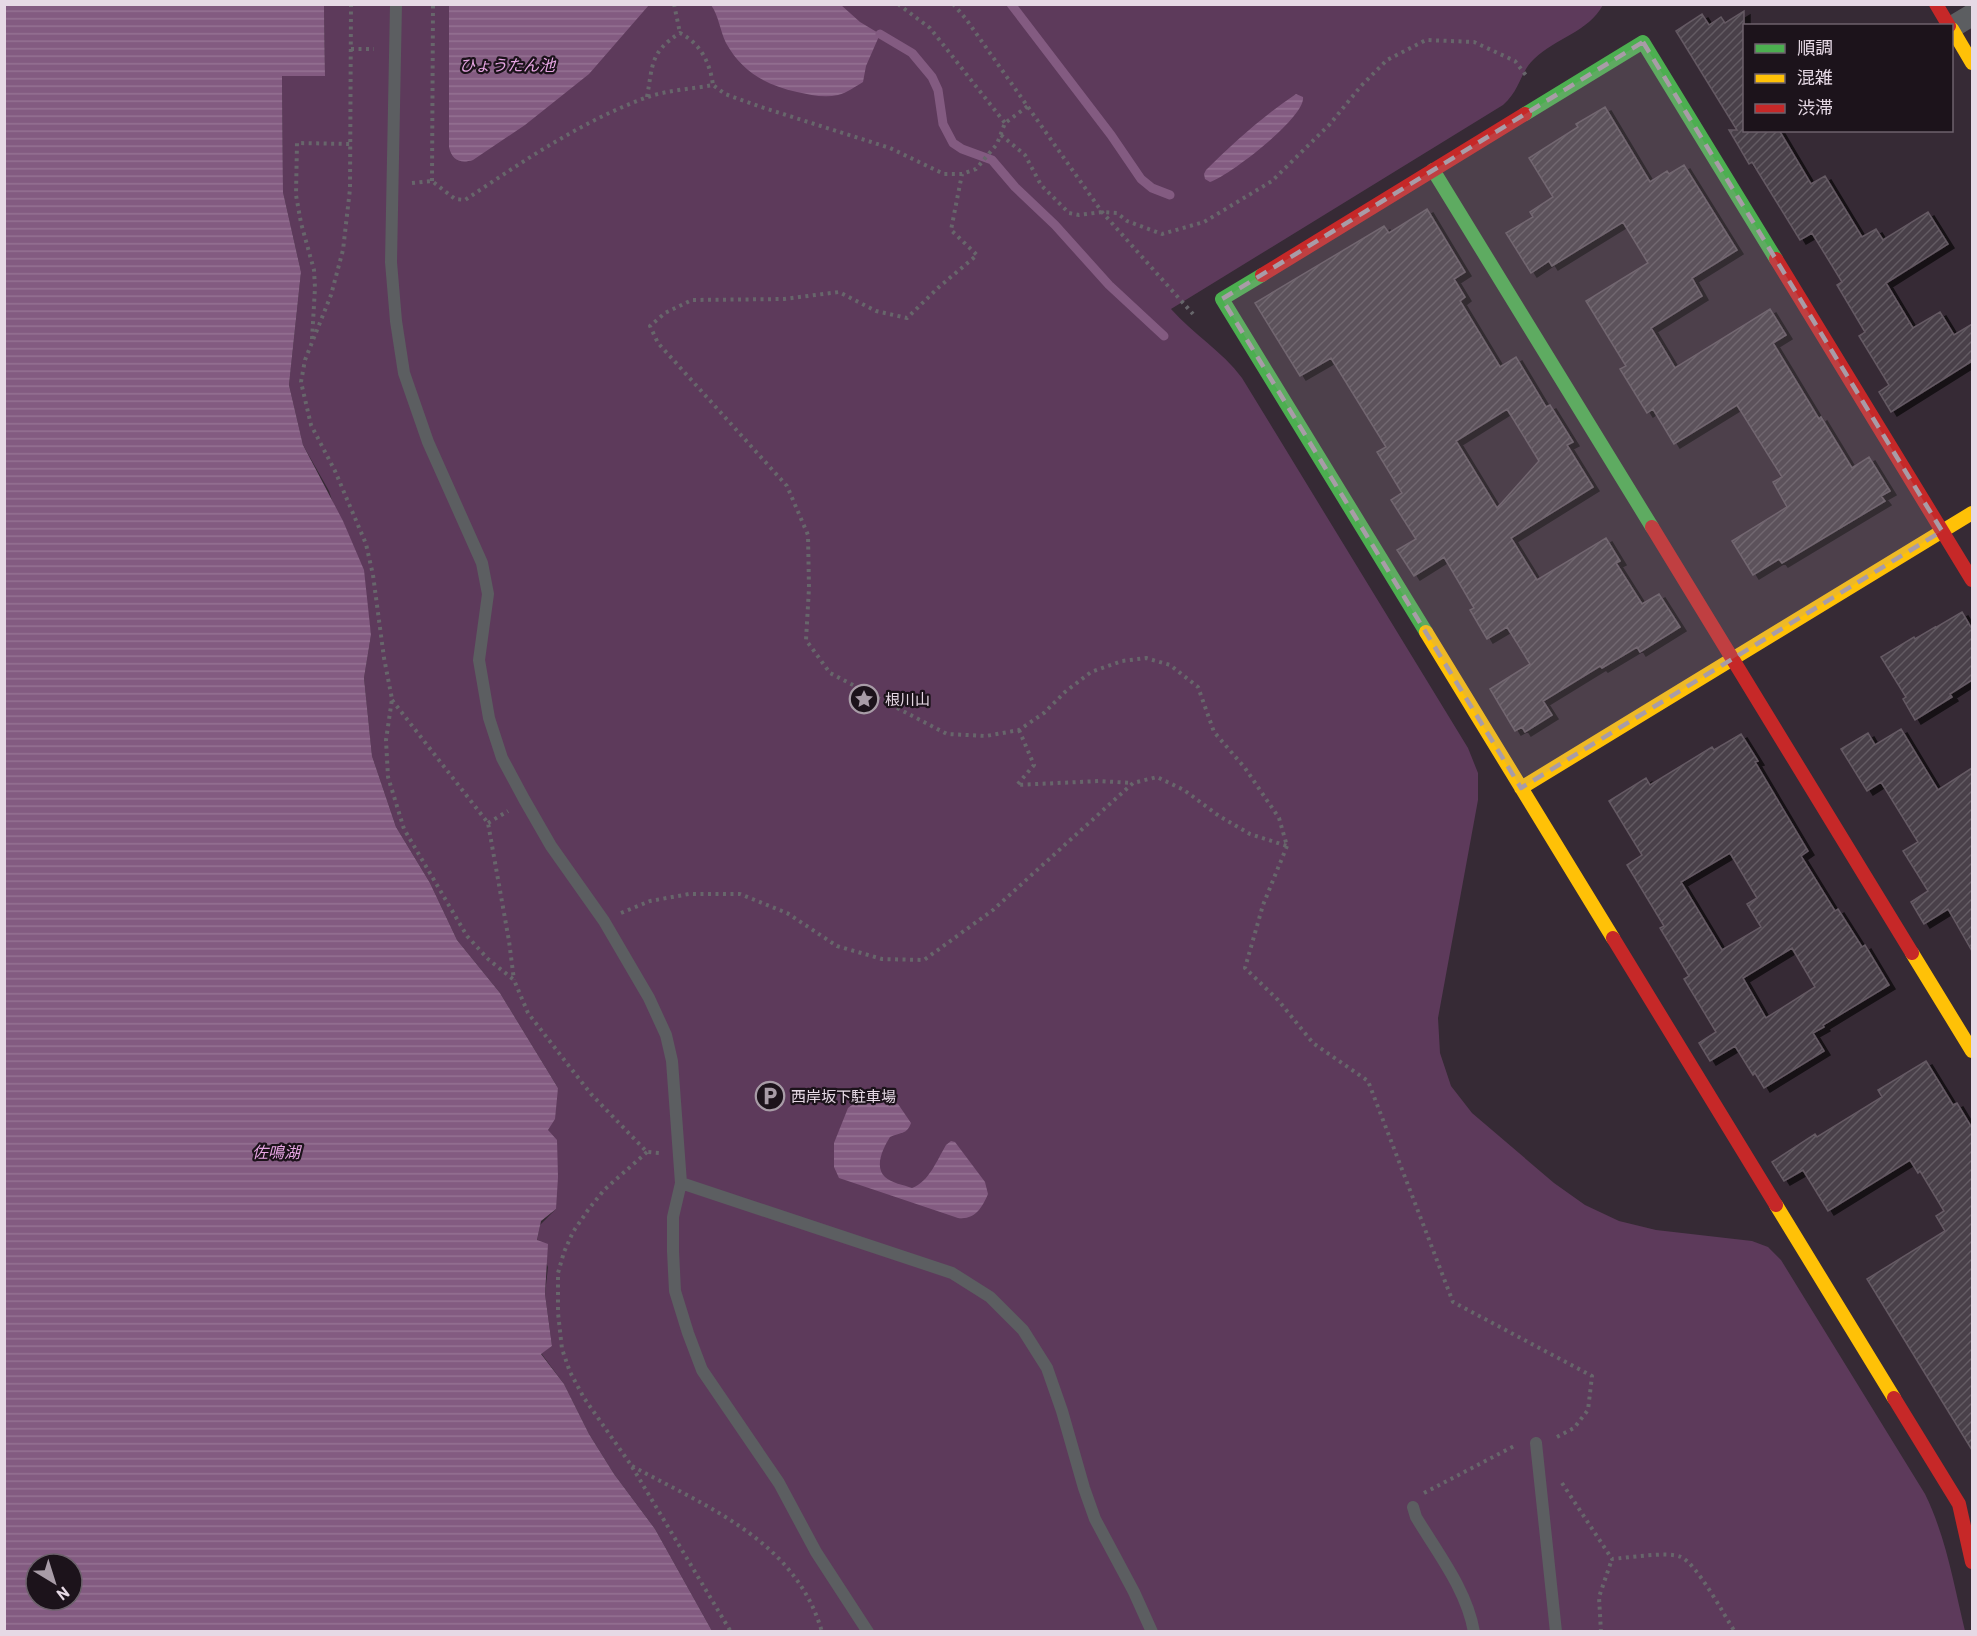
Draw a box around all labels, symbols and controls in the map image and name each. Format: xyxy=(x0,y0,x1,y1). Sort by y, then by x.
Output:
legend xyxy=(1743,24,1953,132)
text: 順調 xyxy=(1797,36,1833,58)
water label: ひょうたん池 xyxy=(459,55,557,74)
text: 混雑 xyxy=(1797,66,1833,88)
text: 渋滞 xyxy=(1797,96,1833,118)
place icon: 根川山 xyxy=(848,683,880,715)
place label: 根川山 xyxy=(885,690,930,708)
parking icon: 西岸坂下駐車場 xyxy=(754,1080,786,1112)
place label: 西岸坂下駐車場 xyxy=(791,1087,896,1105)
water label: 佐鳴湖 xyxy=(252,1142,303,1161)
north arrow xyxy=(24,1552,84,1612)
text: N xyxy=(54,1583,74,1605)

